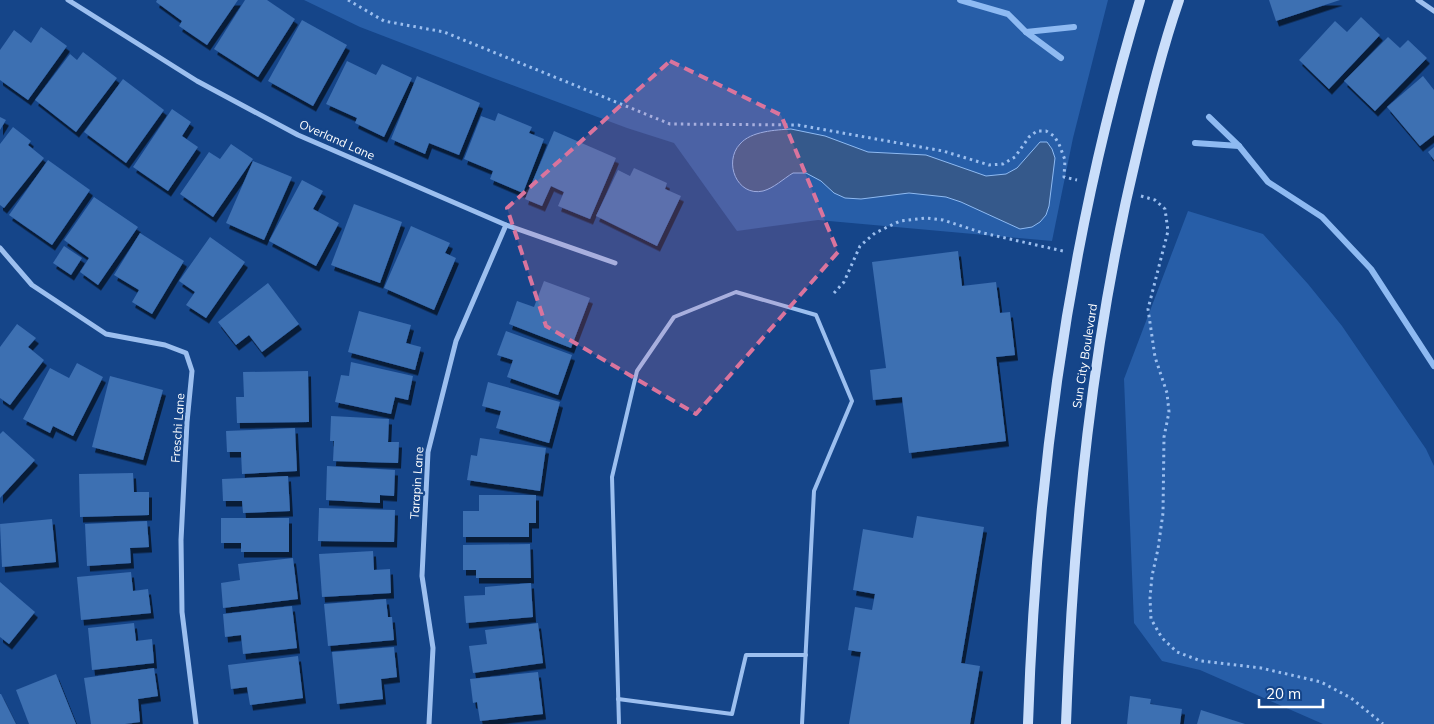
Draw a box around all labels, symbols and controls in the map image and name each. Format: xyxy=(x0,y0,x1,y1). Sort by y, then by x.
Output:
street label: Overland Lane xyxy=(297,116,377,163)
street label: Sun City Boulevard xyxy=(1069,303,1100,409)
street label: Freschi Lane xyxy=(168,393,187,463)
street label: Tarapin Lane xyxy=(406,446,427,520)
scale bar xyxy=(1259,676,1323,708)
text: 20 m xyxy=(1266,684,1301,703)

